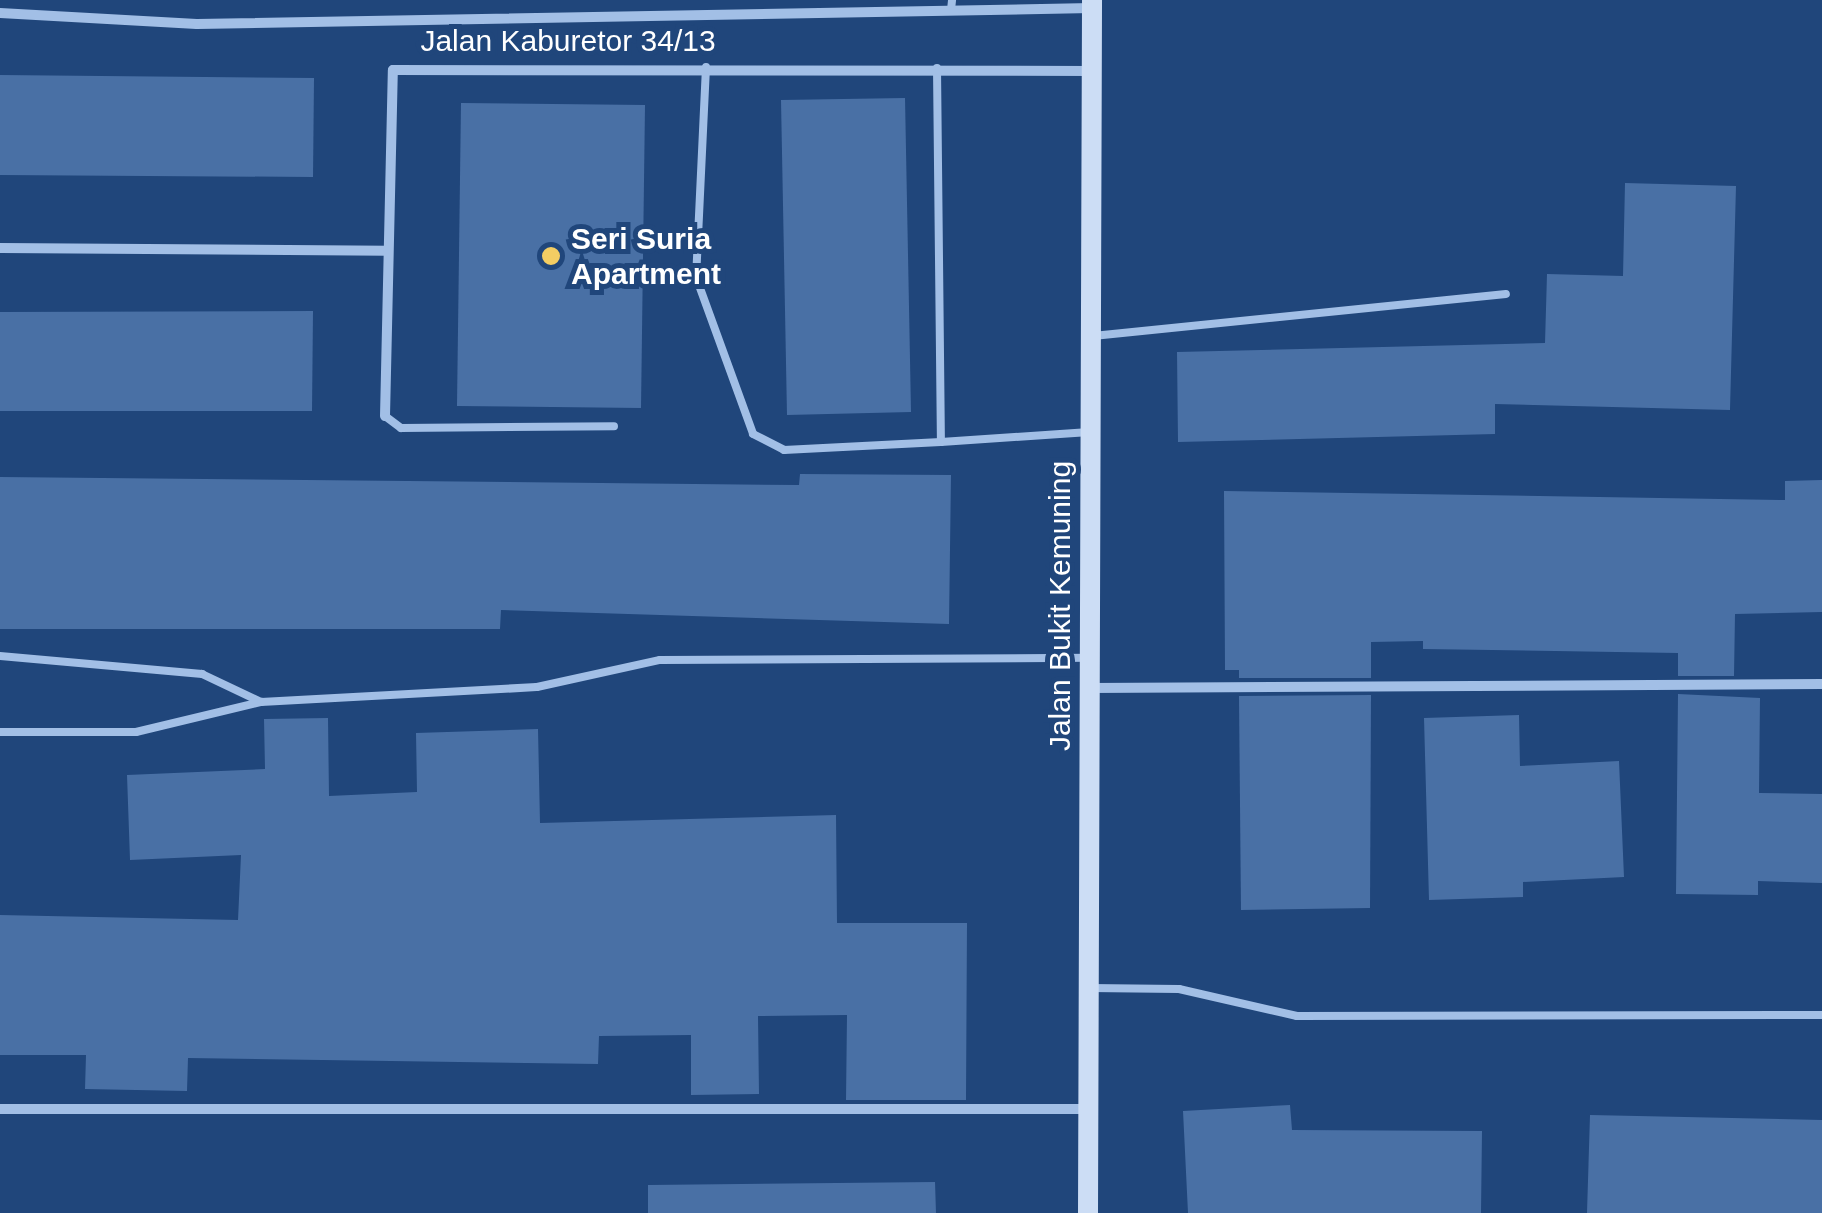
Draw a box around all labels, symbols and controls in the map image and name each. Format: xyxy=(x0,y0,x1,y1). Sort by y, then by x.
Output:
street label: Jalan Kaburetor 34/13 xyxy=(420,23,716,59)
place label: Seri Suria Apartment xyxy=(571,221,721,292)
marker: Seri Suria Apartment xyxy=(540,245,562,267)
street label: Jalan Bukit Kemuning xyxy=(1042,461,1078,751)

